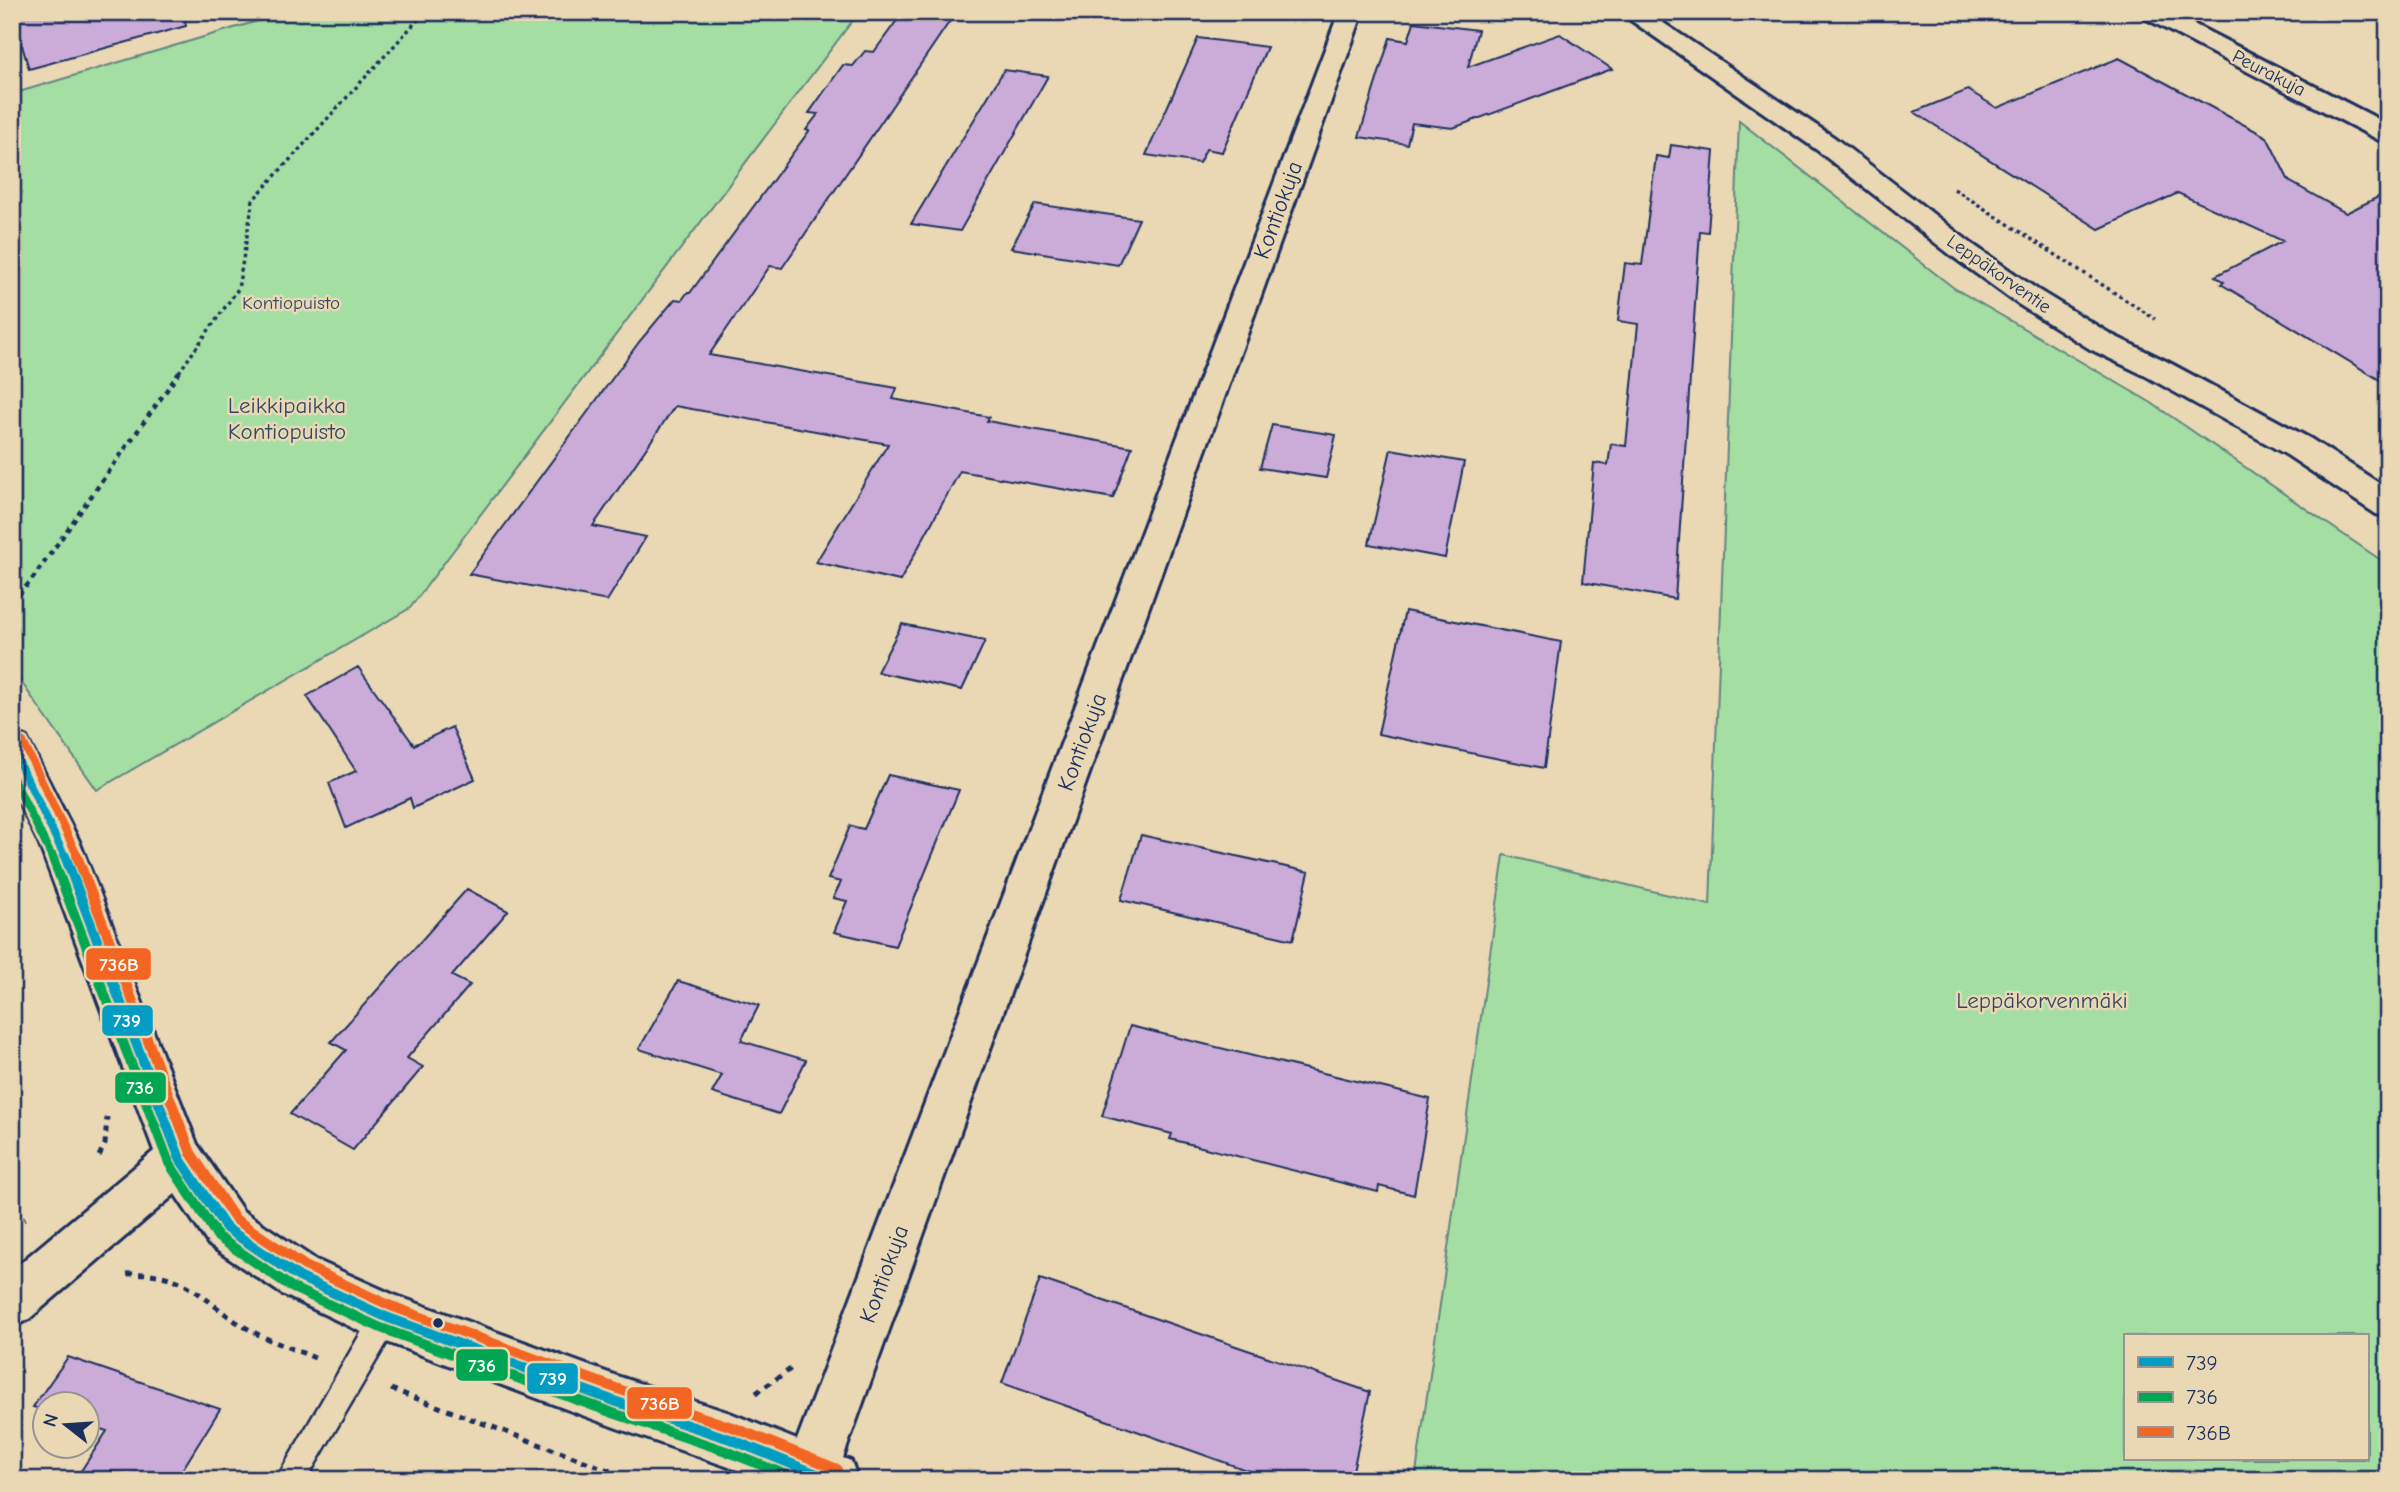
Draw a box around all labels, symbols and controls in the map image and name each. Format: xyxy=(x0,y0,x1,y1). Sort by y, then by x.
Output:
street label: Peurakuja xyxy=(2229,45,2309,101)
street label: Kontiokuja xyxy=(1248,157,1308,263)
street label: Leppäkorventie xyxy=(1943,230,2055,318)
park label: Kontiopuisto xyxy=(242,292,340,314)
park label: Leikkipaikka Kontiopuisto xyxy=(228,392,346,445)
street label: Kontiokuja xyxy=(1052,689,1112,795)
line badge: 736B xyxy=(85,947,152,981)
text: 736B xyxy=(99,954,139,976)
park label: Leppäkorvenmäki xyxy=(1956,987,2128,1014)
line badge: 739 xyxy=(101,1004,154,1037)
text: 739 xyxy=(113,1010,141,1032)
line badge: 736 xyxy=(114,1071,167,1104)
text: 736 xyxy=(126,1077,154,1099)
street label: Kontiokuja xyxy=(854,1221,914,1327)
unlabelled marker xyxy=(431,1316,445,1330)
legend xyxy=(2124,1334,2368,1460)
line badge: 736 xyxy=(455,1348,509,1382)
text: 739 xyxy=(2186,1351,2218,1375)
text: 736 xyxy=(468,1355,496,1377)
line badge: 739 xyxy=(526,1362,579,1395)
text: 739 xyxy=(539,1368,567,1390)
text: 736 xyxy=(2186,1385,2218,1409)
line badge: 736B xyxy=(626,1386,693,1420)
north arrow xyxy=(32,1390,102,1460)
text: 736B xyxy=(640,1393,680,1415)
text: N xyxy=(38,1411,63,1429)
text: 736B xyxy=(2186,1421,2231,1445)

